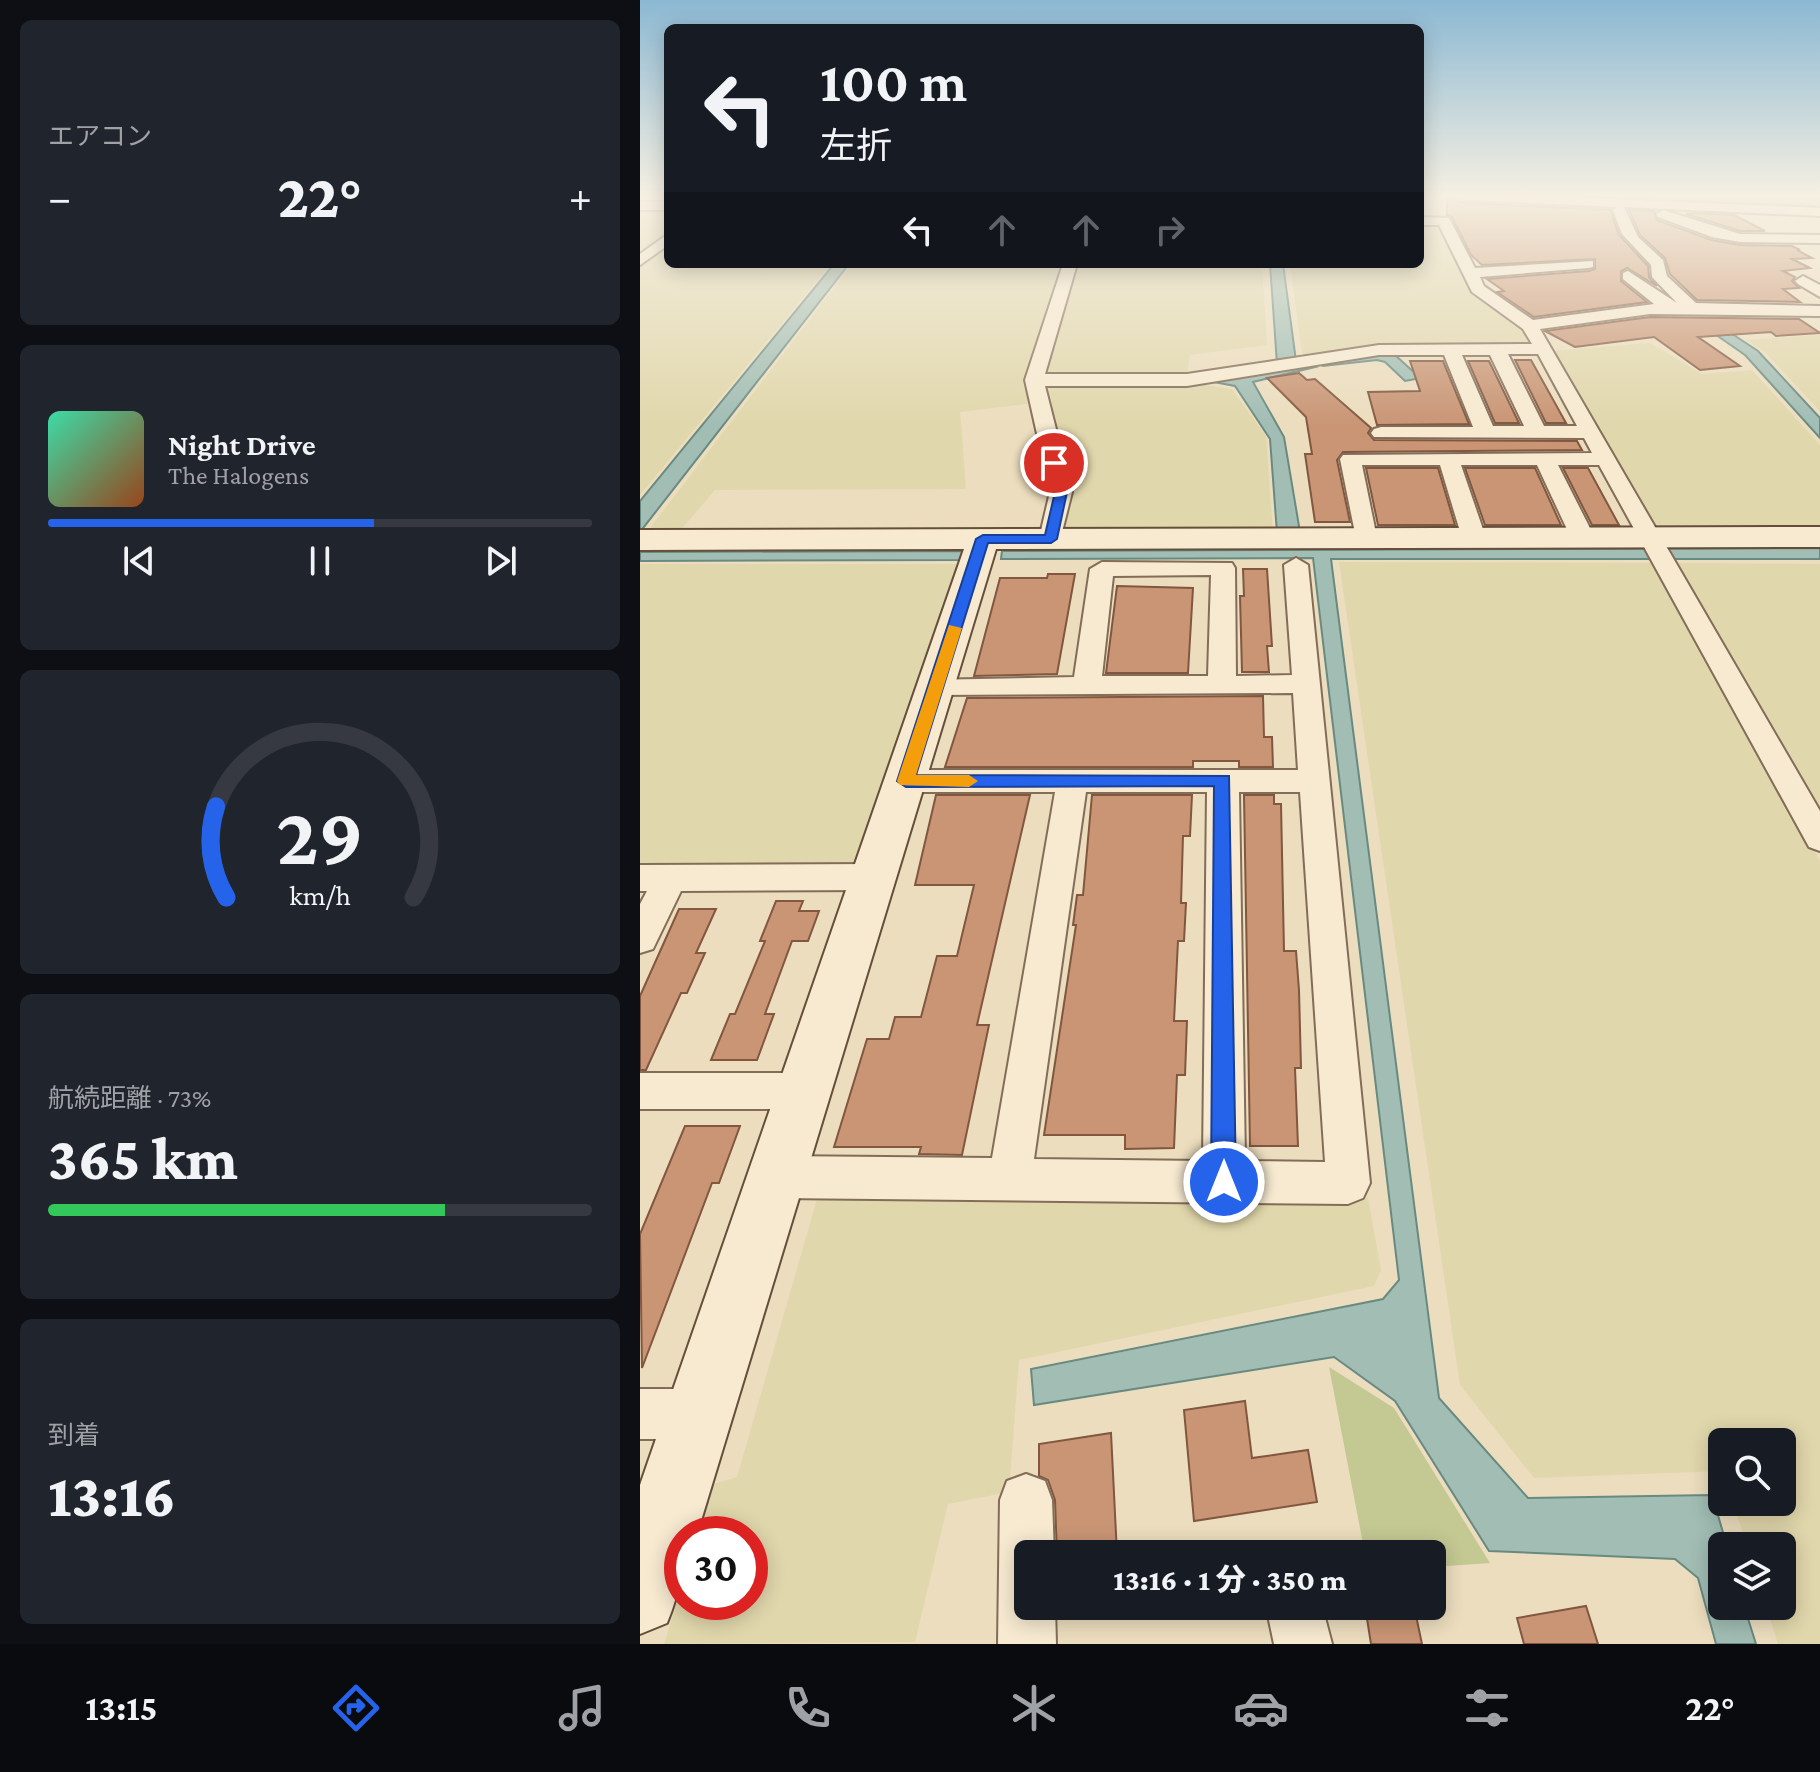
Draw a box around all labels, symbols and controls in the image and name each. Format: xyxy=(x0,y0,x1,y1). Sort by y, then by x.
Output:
text: 100 m xyxy=(820,51,967,113)
icon: left xyxy=(688,56,792,160)
text: エアコン xyxy=(48,122,152,151)
text: 左折 xyxy=(820,126,892,166)
text: 22° xyxy=(278,163,362,230)
text: − xyxy=(48,173,71,221)
text: + xyxy=(569,173,592,221)
icon: left xyxy=(896,208,940,252)
icon: ahead xyxy=(980,208,1024,252)
icon: ahead xyxy=(1064,208,1108,252)
icon: right xyxy=(1148,208,1192,252)
text: Night Drive xyxy=(168,428,316,461)
pin xyxy=(1020,429,1088,497)
icon: arrive xyxy=(1032,441,1076,485)
text: The Halogens xyxy=(168,461,309,490)
icon: previous xyxy=(117,539,161,583)
icon: pause xyxy=(298,539,342,583)
icon: next xyxy=(479,539,523,583)
text: 29 xyxy=(276,789,364,882)
text: km/h xyxy=(289,879,351,911)
text: 航続距離 · 73% xyxy=(48,1084,211,1113)
text: 365 km xyxy=(48,1125,238,1192)
position arrow xyxy=(1182,1140,1266,1224)
text: 到着 xyxy=(48,1421,100,1450)
map controls xyxy=(1708,1428,1796,1620)
button: search xyxy=(1708,1428,1796,1516)
text: 13:16 xyxy=(48,1462,176,1529)
speed limit sign: 30 xyxy=(664,1516,768,1620)
button: layers xyxy=(1708,1532,1796,1620)
text: 13:16 · 1 分 · 350 m xyxy=(1113,1563,1347,1596)
icon: directions xyxy=(328,1680,384,1736)
icon: music xyxy=(554,1680,610,1736)
icon: phone xyxy=(780,1680,836,1736)
icon: climate xyxy=(1006,1680,1062,1736)
icon: car xyxy=(1233,1680,1289,1736)
icon: filters xyxy=(1459,1680,1515,1736)
text: 13:15 xyxy=(85,1688,157,1728)
text: 22° xyxy=(1685,1688,1735,1728)

